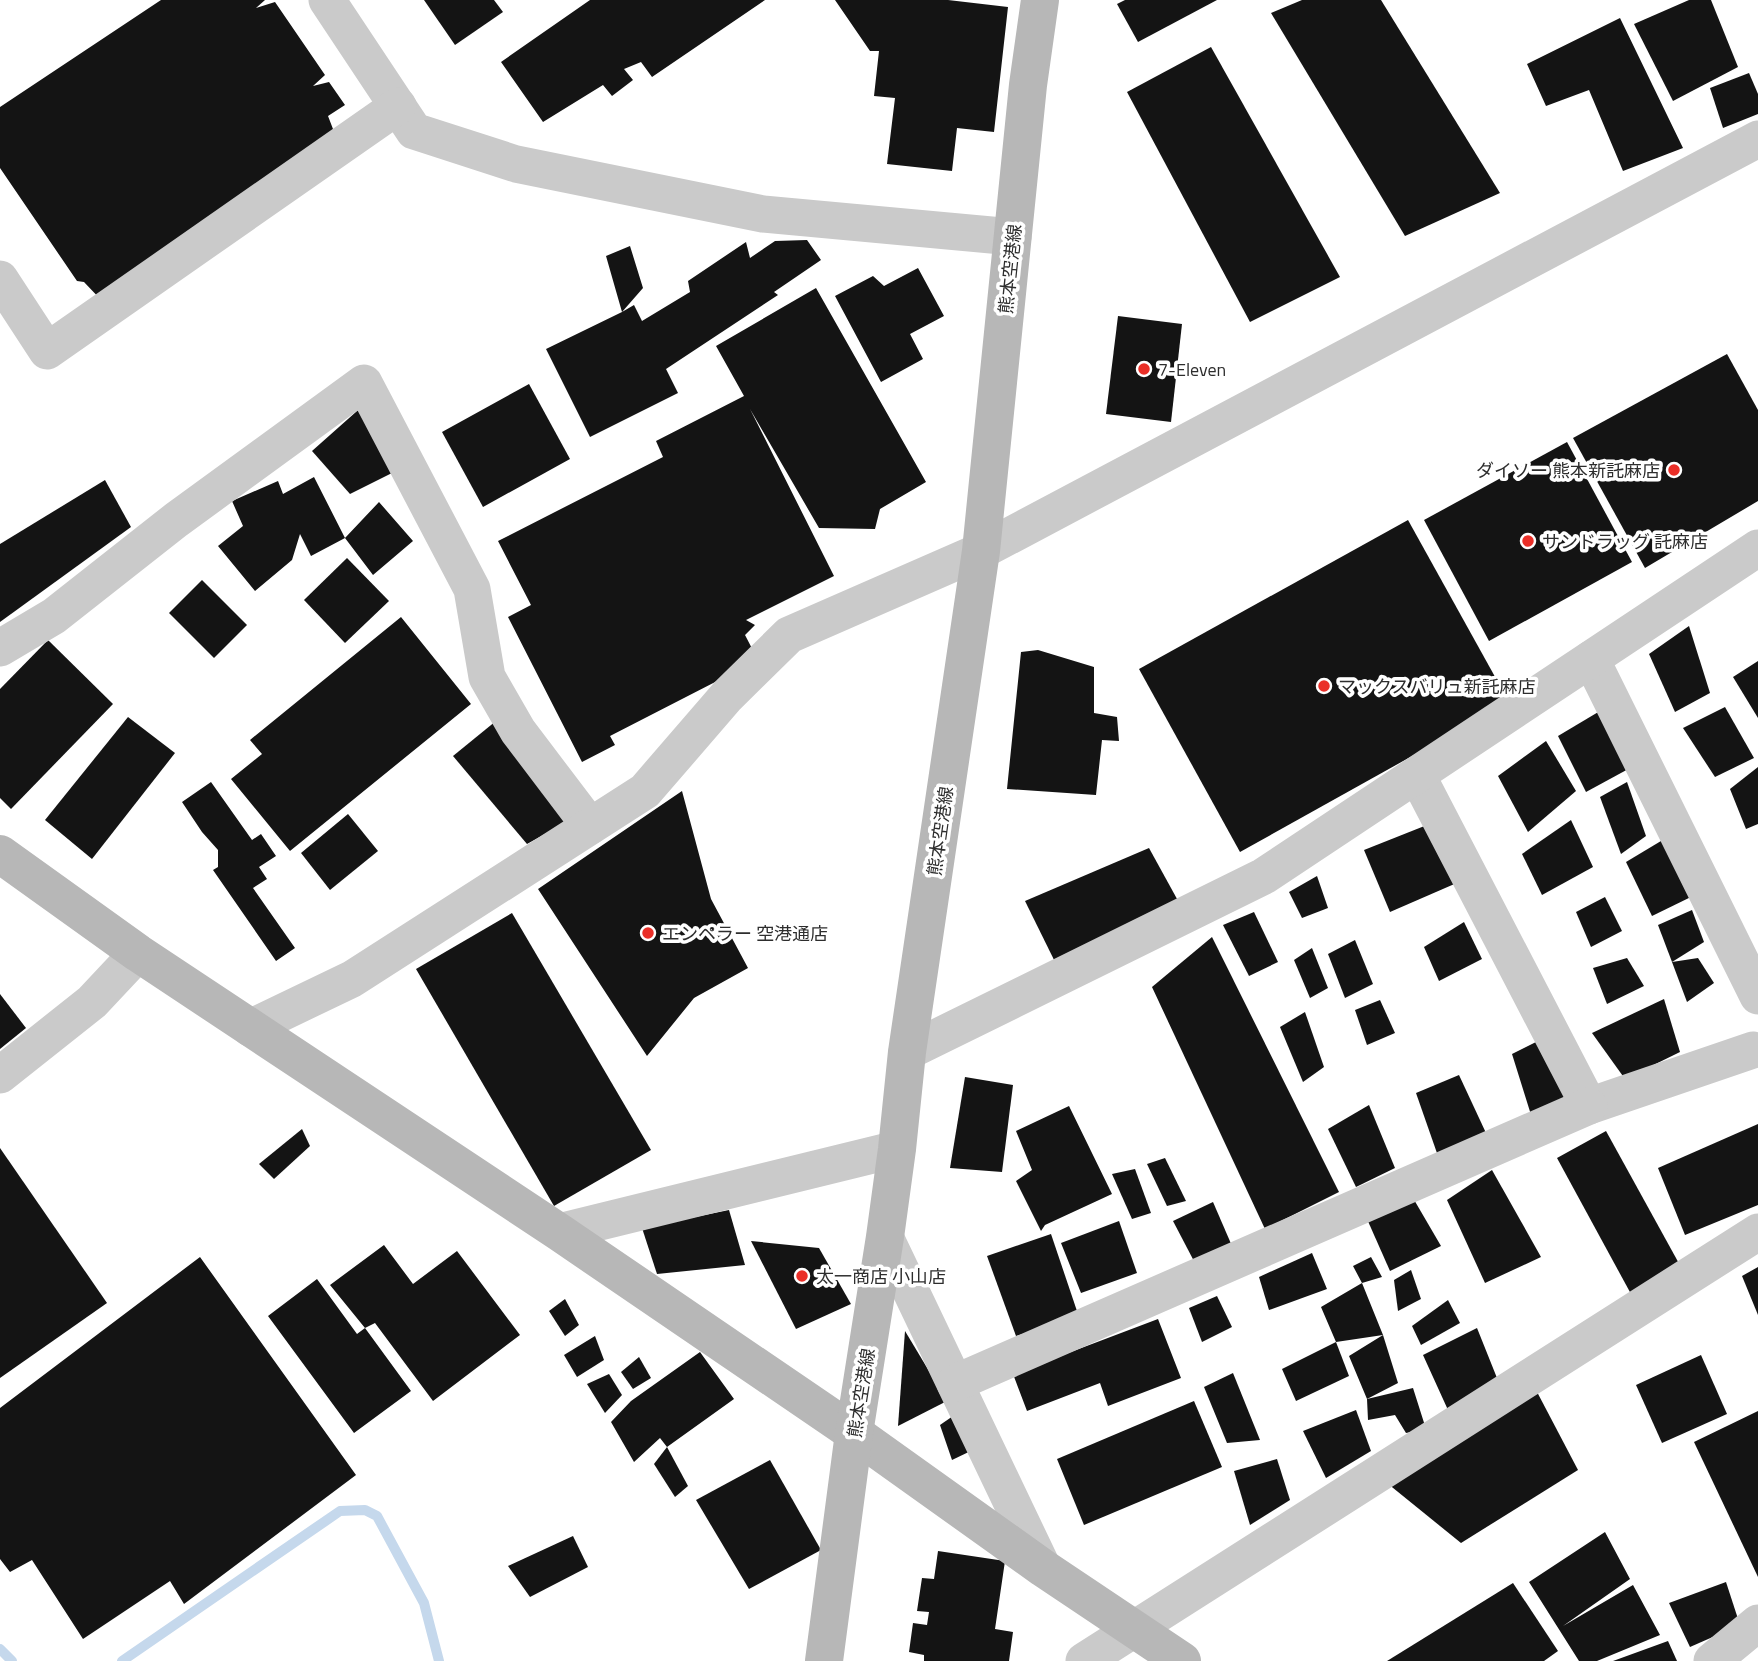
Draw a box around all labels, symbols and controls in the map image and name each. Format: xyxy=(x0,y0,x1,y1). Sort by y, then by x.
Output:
street label: 熊本空港線 xyxy=(992,223,1028,315)
place label: 7-Eleven xyxy=(1158,356,1226,383)
marker: 7-Eleven xyxy=(1136,361,1152,377)
place label: ダイソー 熊本新託麻店 xyxy=(1476,457,1660,484)
marker: ダイソー 熊本新託麻店 xyxy=(1666,462,1682,478)
place label: サンドラッグ 託麻店 xyxy=(1542,528,1708,555)
marker: サンドラッグ 託麻店 xyxy=(1520,533,1536,549)
place label: マックスバリュ新託麻店 xyxy=(1338,673,1535,700)
marker: マックスバリュ新託麻店 xyxy=(1316,678,1332,694)
street label: 熊本空港線 xyxy=(920,785,960,877)
place label: エンペラー 空港通店 xyxy=(662,920,828,947)
marker: エンペラー 空港通店 xyxy=(640,925,656,941)
place label: 太一商店 小山店 xyxy=(816,1263,946,1290)
marker: 太一商店 小山店 xyxy=(794,1268,810,1284)
street label: 熊本空港線 xyxy=(841,1346,881,1440)

